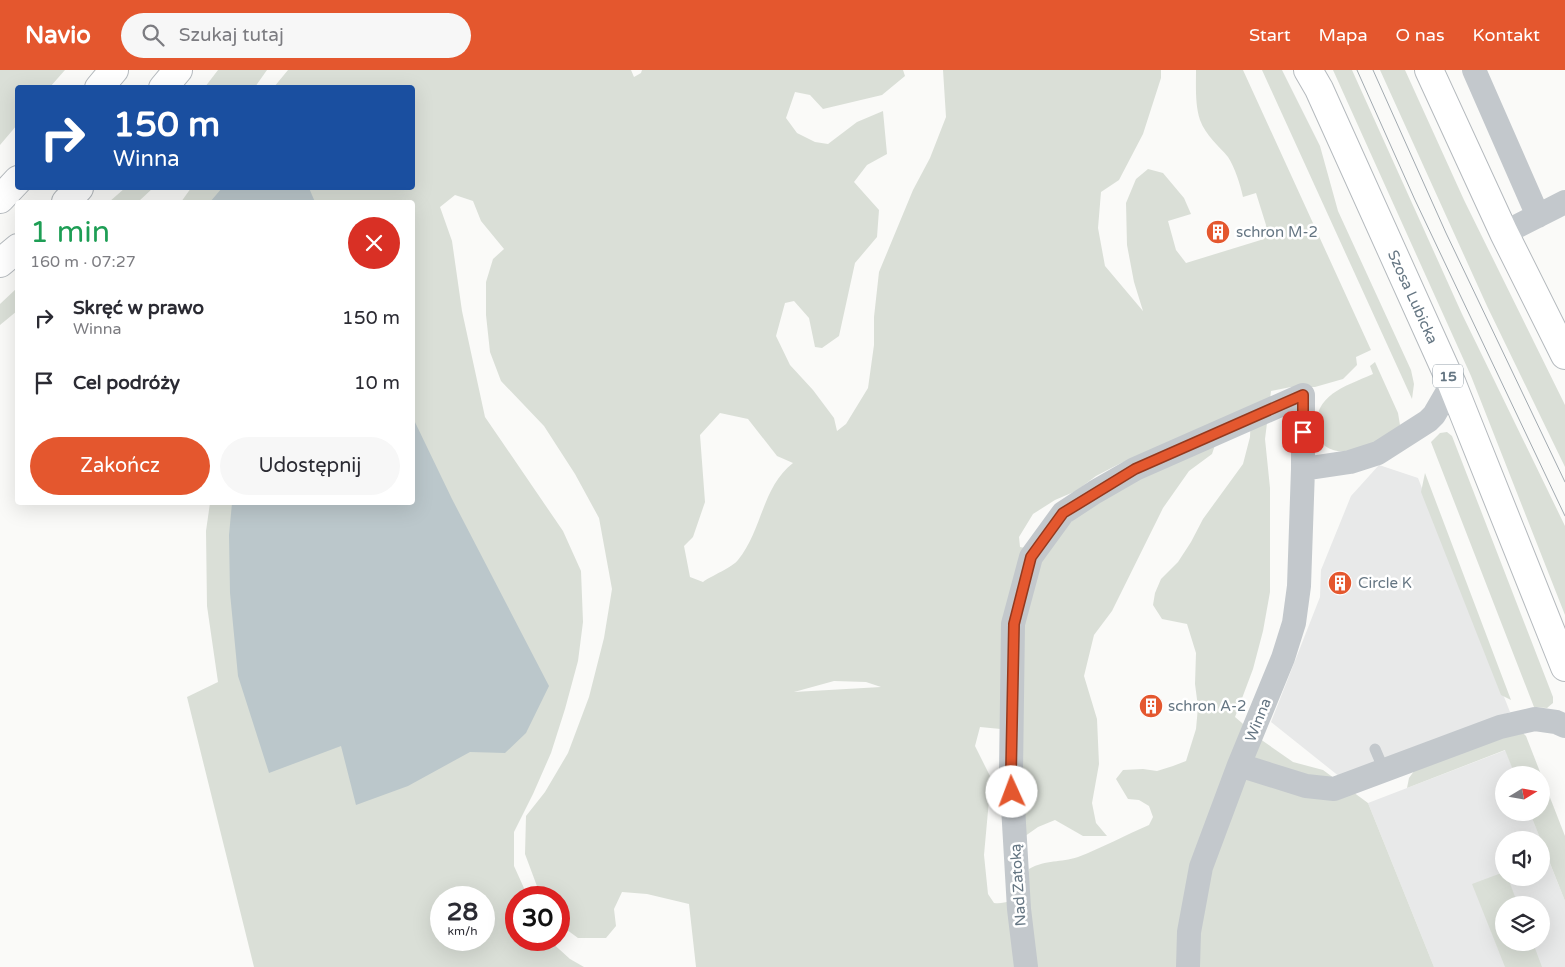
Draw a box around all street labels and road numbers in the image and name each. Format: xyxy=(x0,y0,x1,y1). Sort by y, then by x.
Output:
street label: Szosa Lubicka xyxy=(1384,247,1442,347)
road number: 15 xyxy=(1433,364,1463,388)
street label: Winna xyxy=(1241,696,1275,744)
street label: Nad Zatoką xyxy=(1006,843,1030,927)

